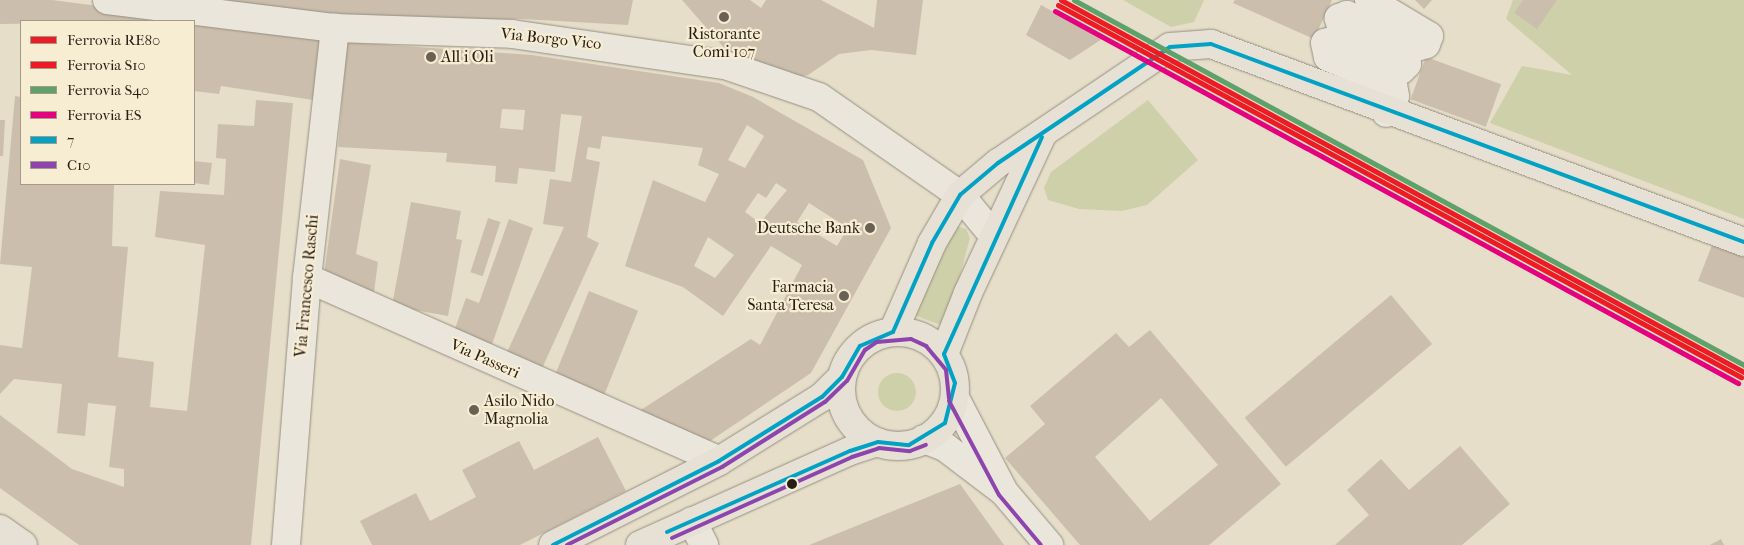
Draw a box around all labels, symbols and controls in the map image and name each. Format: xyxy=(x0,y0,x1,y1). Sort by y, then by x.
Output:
marker: Ristorante Comi 107 xyxy=(718,11,730,23)
legend xyxy=(20,20,195,185)
street label: Via Borgo Vico xyxy=(500,24,602,54)
place label: Ristorante Comi 107 xyxy=(688,24,760,62)
text: Ferrovia RE80 xyxy=(67,31,160,49)
place label: All i Oli xyxy=(441,47,494,67)
marker: All i Oli xyxy=(425,51,437,63)
text: Ferrovia S10 xyxy=(67,56,146,74)
text: Ferrovia S40 xyxy=(67,81,149,99)
text: Ferrovia ES xyxy=(67,106,141,124)
text: 7 xyxy=(67,131,74,149)
text: C10 xyxy=(67,156,91,174)
street label: Via Francesco Raschi xyxy=(291,214,323,358)
place label: Deutsche Bank xyxy=(757,218,860,238)
marker: Deutsche Bank xyxy=(864,222,876,234)
place label: Farmacia Santa Teresa xyxy=(747,277,834,315)
marker: Farmacia Santa Teresa xyxy=(838,290,850,302)
street label: Via Passeri xyxy=(447,335,523,383)
place label: Asilo Nido Magnolia xyxy=(484,391,554,429)
marker: Asilo Nido Magnolia xyxy=(468,404,480,416)
unlabelled marker xyxy=(787,479,797,489)

